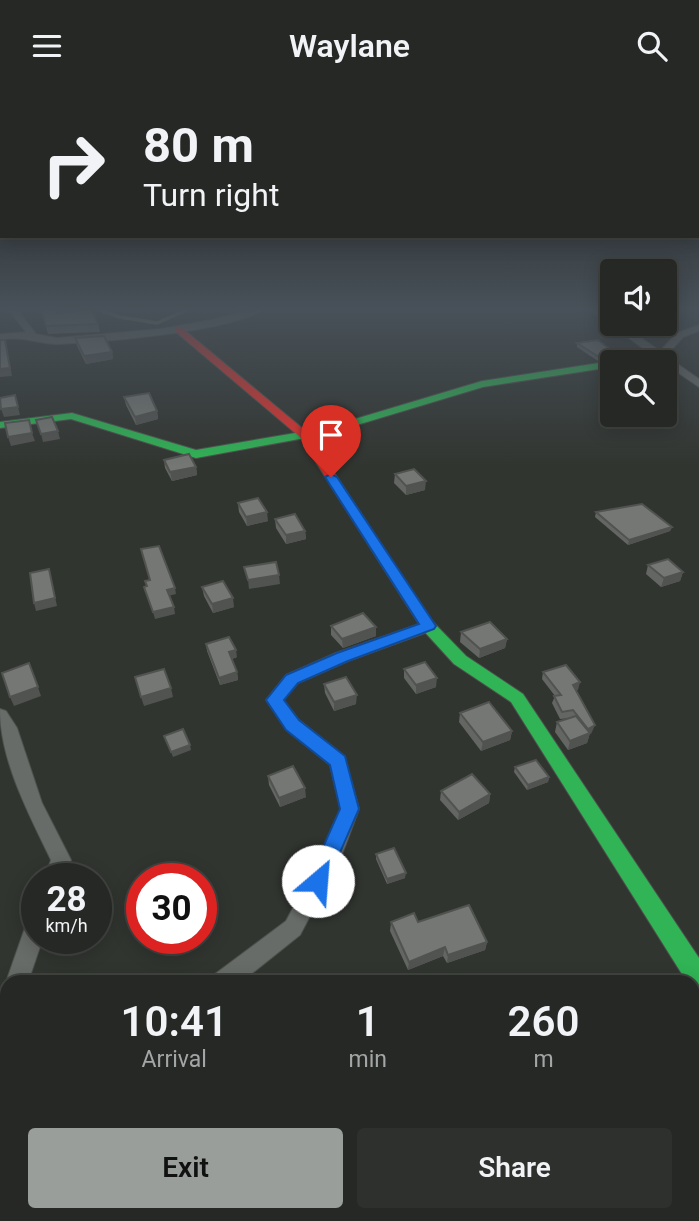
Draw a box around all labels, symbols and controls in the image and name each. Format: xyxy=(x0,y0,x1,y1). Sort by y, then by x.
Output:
icon: menu xyxy=(28,27,66,65)
text: Waylane xyxy=(289,27,410,65)
icon: search xyxy=(633,27,671,65)
text: 80 m xyxy=(143,117,254,174)
icon: right xyxy=(28,119,119,210)
text: Turn right xyxy=(143,176,279,214)
map controls xyxy=(600,259,677,427)
button: sound xyxy=(600,259,677,336)
button: search xyxy=(600,350,677,427)
pin xyxy=(301,405,361,477)
icon: arrive xyxy=(312,416,350,454)
position arrow xyxy=(281,844,355,918)
speed limit sign: 30 xyxy=(126,863,217,954)
text: 28 xyxy=(46,879,87,920)
text: km/h xyxy=(45,915,88,936)
text: 10:41 xyxy=(121,997,228,1046)
text: 1 xyxy=(356,997,380,1046)
text: 260 xyxy=(507,997,579,1046)
text: Arrival xyxy=(142,1046,207,1073)
text: min xyxy=(348,1046,387,1073)
text: m xyxy=(533,1046,554,1073)
button: Exit xyxy=(28,1128,343,1208)
button: Share xyxy=(357,1128,672,1208)

